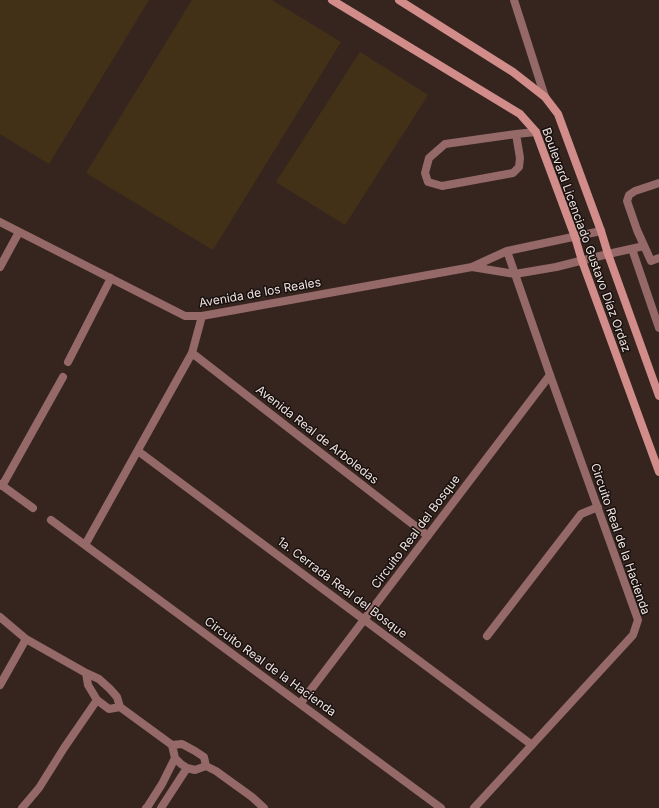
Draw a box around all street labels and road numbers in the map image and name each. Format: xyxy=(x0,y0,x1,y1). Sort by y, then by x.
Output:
street label: Boulevard Licenciado Gustavo Díaz Ordaz xyxy=(539,126,633,354)
street label: Avenida de los Reales xyxy=(198,275,322,311)
street label: Avenida Real de Arboledas xyxy=(253,383,381,487)
street label: Circuito Real de la Hacienda xyxy=(587,461,653,617)
street label: Circuito Real del Bosque xyxy=(369,472,463,592)
street label: 1a. Cerrada Real del Bosque xyxy=(274,534,410,642)
street label: Circuito Real de la Hacienda xyxy=(201,614,339,720)

